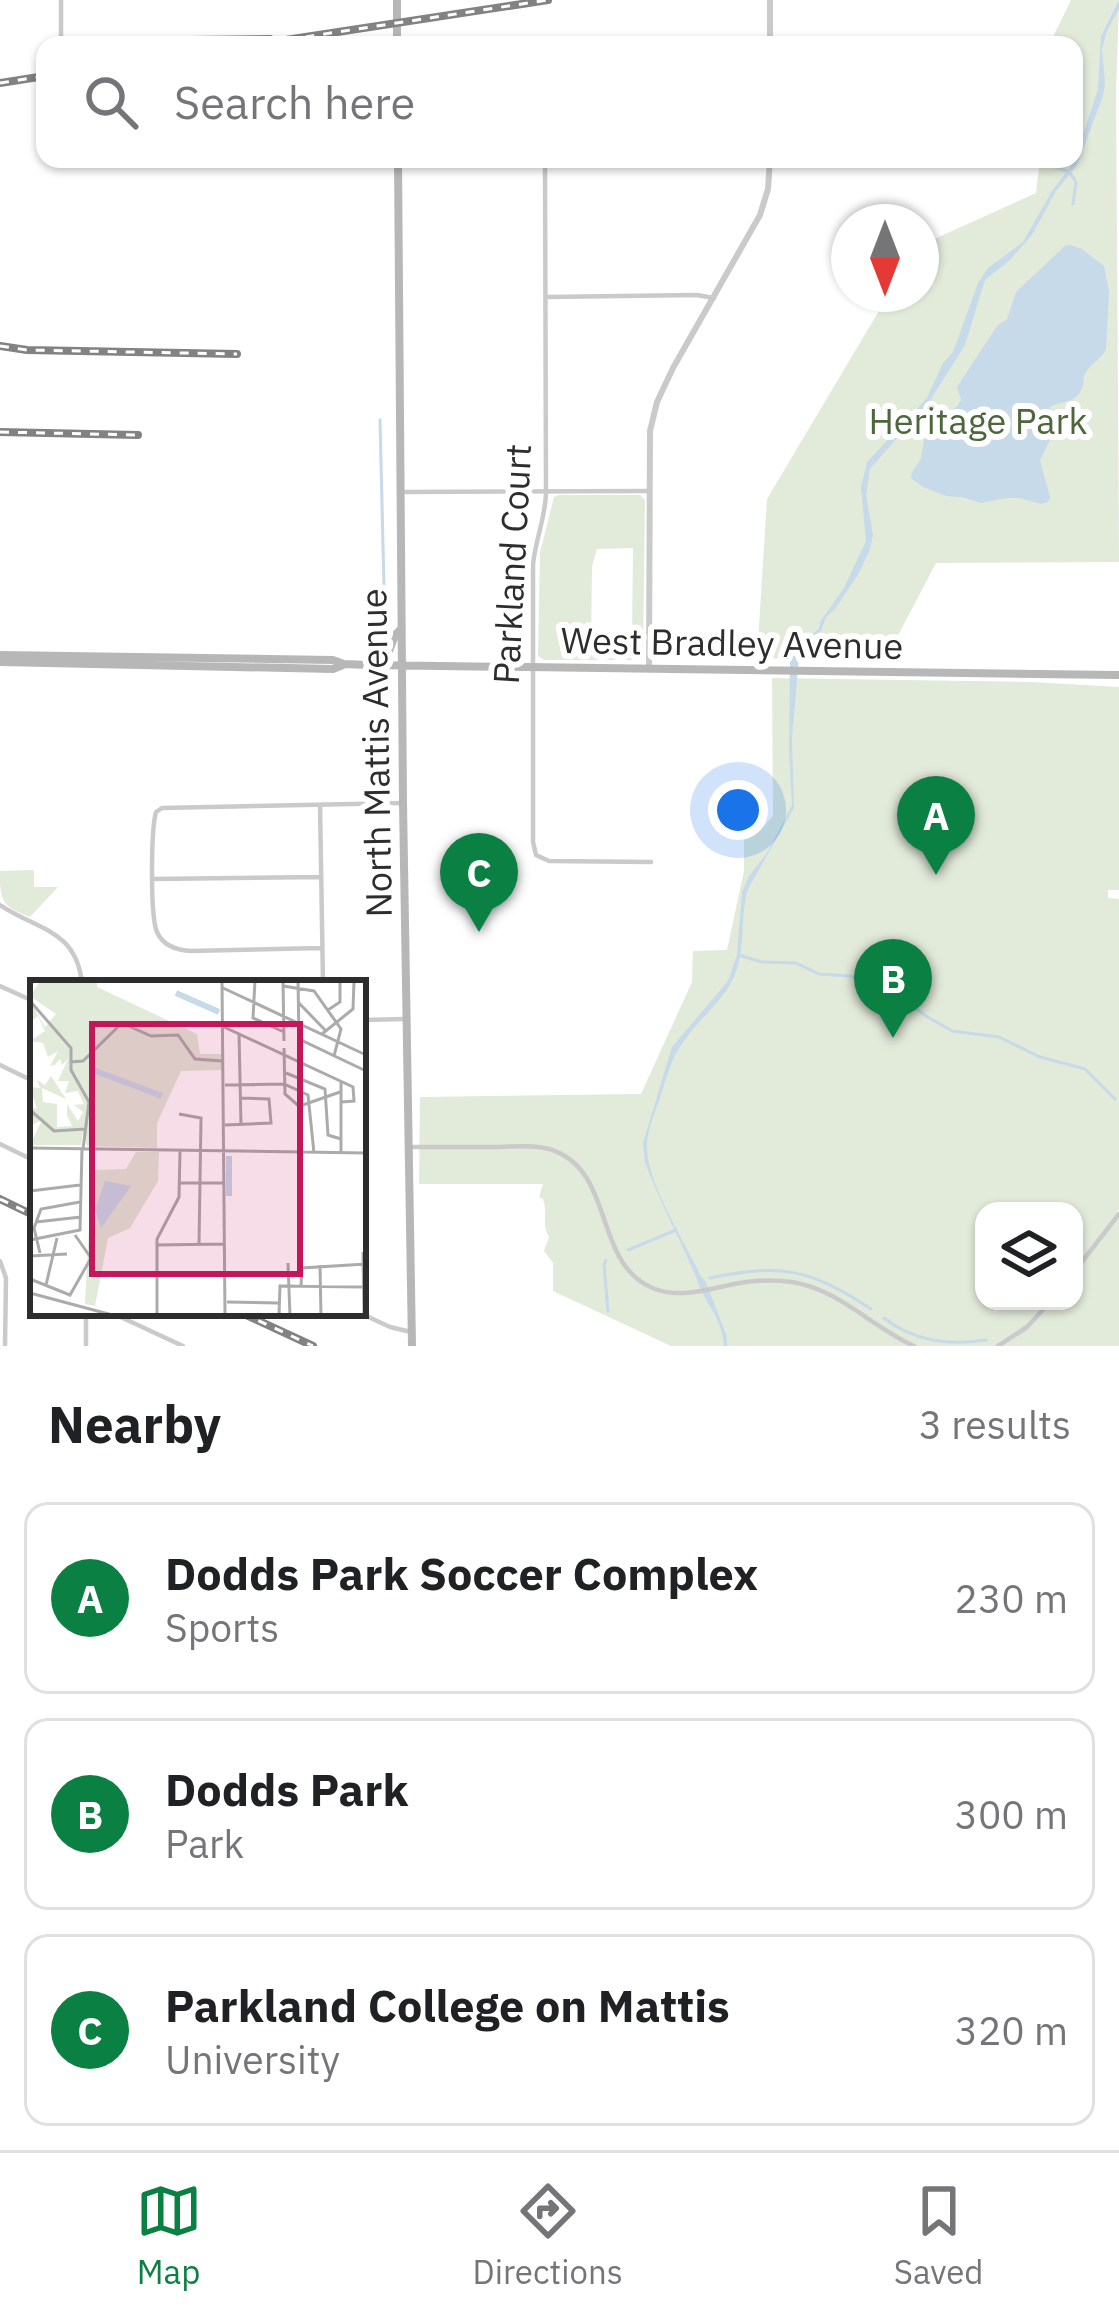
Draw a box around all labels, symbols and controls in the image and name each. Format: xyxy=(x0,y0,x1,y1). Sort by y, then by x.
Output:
search box xyxy=(36,36,1083,168)
icon: search xyxy=(78,69,144,135)
text: Search here xyxy=(174,73,415,131)
north arrow xyxy=(831,204,939,312)
park label: Heritage Park xyxy=(868,397,1088,444)
street label: Parkland Court xyxy=(482,443,541,685)
street label: North Mattis Avenue xyxy=(349,588,402,918)
street label: West Bradley Avenue xyxy=(560,616,904,669)
pin: A xyxy=(897,776,975,875)
your location xyxy=(708,780,768,840)
pin: C xyxy=(440,833,518,932)
pin: B xyxy=(854,939,932,1038)
inset map xyxy=(30,980,366,1316)
map controls xyxy=(975,1202,1083,1310)
button: layers xyxy=(975,1202,1083,1310)
text: Nearby xyxy=(48,1391,221,1457)
text: 3 results xyxy=(919,1399,1071,1450)
text: Dodds Park Soccer Complex xyxy=(165,1544,758,1602)
text: A xyxy=(77,1573,103,1624)
text: 230 m xyxy=(955,1573,1068,1624)
text: Sports xyxy=(165,1602,279,1653)
text: Dodds Park xyxy=(165,1760,408,1818)
text: B xyxy=(77,1789,103,1840)
text: 300 m xyxy=(955,1789,1068,1840)
text: Park xyxy=(165,1818,244,1869)
text: Parkland College on Mattis xyxy=(165,1976,730,2034)
text: C xyxy=(77,2005,103,2056)
text: 320 m xyxy=(955,2005,1068,2056)
text: University xyxy=(165,2034,340,2085)
tab: Map xyxy=(136,2178,202,2293)
tab: Directions xyxy=(473,2178,623,2293)
tab: Saved xyxy=(894,2178,983,2293)

